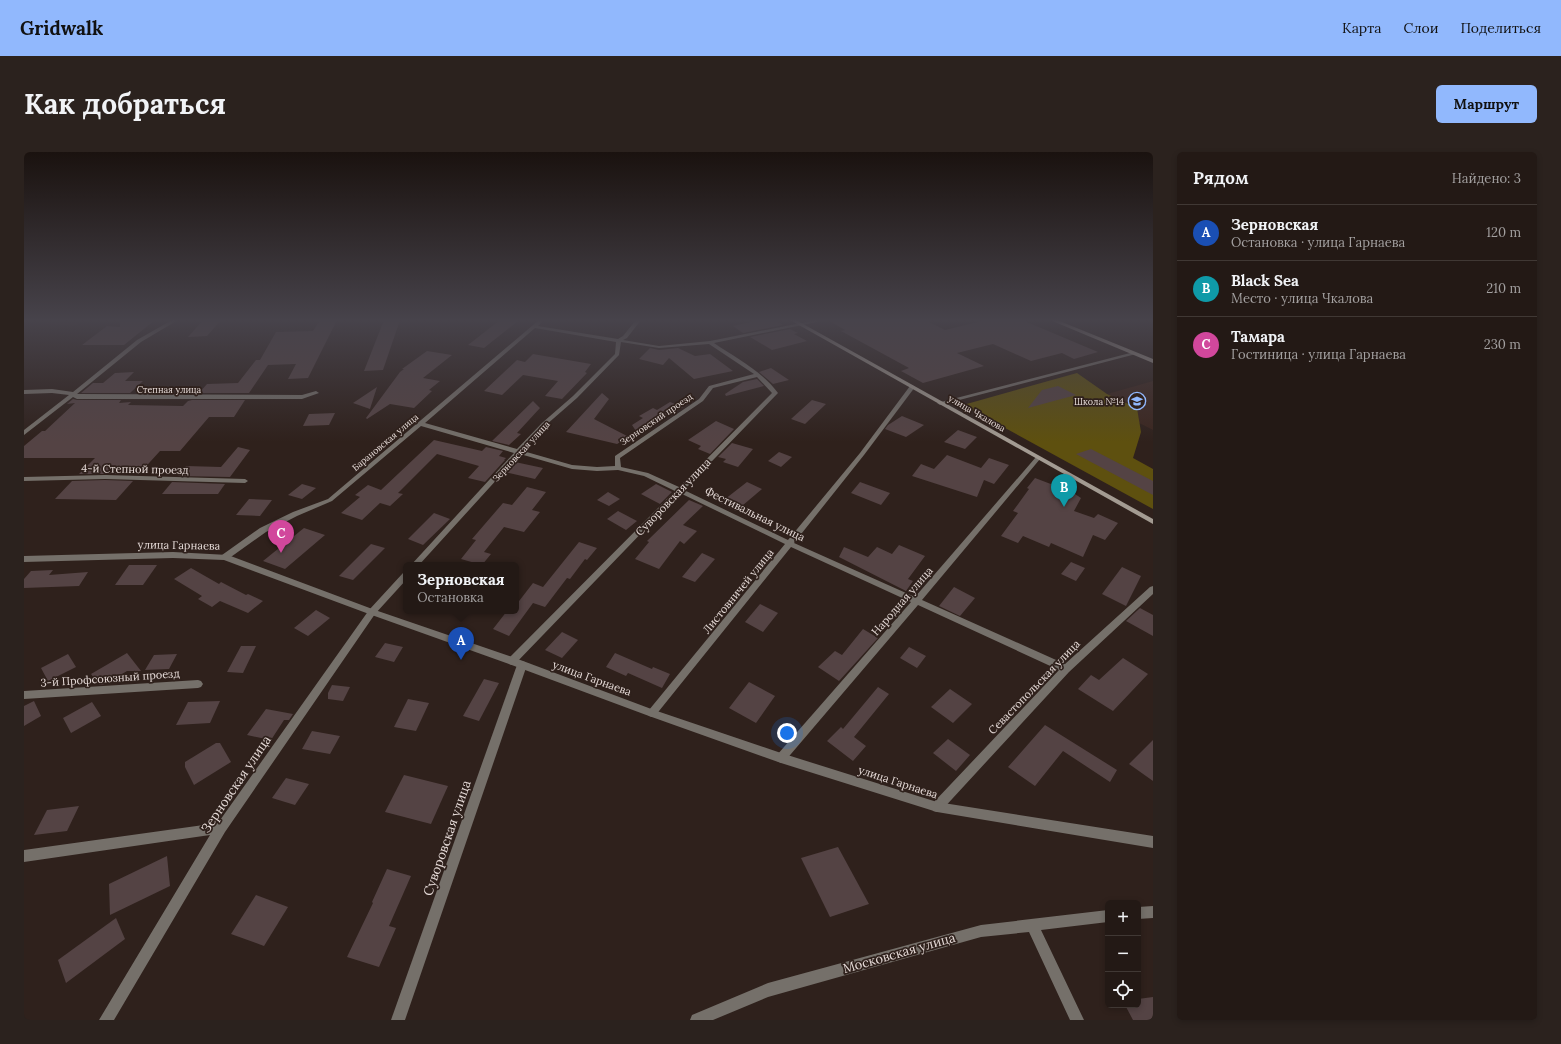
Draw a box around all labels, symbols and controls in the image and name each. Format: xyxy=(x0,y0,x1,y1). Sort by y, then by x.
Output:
text: Gridwalk xyxy=(20,16,103,40)
text: Карта xyxy=(1342,19,1381,37)
text: Слои xyxy=(1403,19,1438,37)
text: Поделиться xyxy=(1460,19,1541,37)
button: Маршрут xyxy=(1436,85,1537,123)
text: Как добраться xyxy=(24,86,226,122)
text: Рядом xyxy=(1193,167,1249,189)
text: Найдено: 3 xyxy=(1452,170,1521,187)
text: Зерновская xyxy=(1231,215,1318,234)
text: A xyxy=(1202,224,1210,241)
text: 120 m xyxy=(1486,224,1521,241)
text: Остановка · улица Гарнаева xyxy=(1231,234,1405,251)
text: Black Sea xyxy=(1231,271,1299,290)
text: B xyxy=(1202,280,1210,297)
text: 210 m xyxy=(1486,280,1521,297)
text: Место · улица Чкалова xyxy=(1231,290,1373,307)
text: Тамара xyxy=(1231,327,1285,346)
text: C xyxy=(1202,336,1210,353)
text: 230 m xyxy=(1484,336,1521,353)
text: Гостиница · улица Гарнаева xyxy=(1231,346,1406,363)
street label: Степная улица xyxy=(137,384,202,395)
street label: Зерновский проезд xyxy=(618,390,695,447)
school or university icon: Школа №14 xyxy=(1127,391,1147,411)
street label: улица Чкалова xyxy=(947,392,1008,434)
place label: Школа №14 xyxy=(1074,396,1124,407)
street label: Барановская улица xyxy=(350,411,421,473)
street label: Зерновская улица xyxy=(490,418,552,484)
street label: Суворовская улица xyxy=(632,455,714,539)
street label: 4-й Степной проезд xyxy=(81,461,189,477)
pin: B xyxy=(1051,474,1077,507)
street label: Фестивальная улица xyxy=(703,484,808,544)
pin: C xyxy=(268,520,294,553)
street label: улица Гарнаева xyxy=(138,537,221,553)
street label: Листовничей улица xyxy=(699,545,777,636)
popup xyxy=(403,562,519,614)
street label: Народная улица xyxy=(868,563,936,638)
text: Зерновская xyxy=(417,570,505,589)
text: Остановка xyxy=(417,589,484,606)
pin: A xyxy=(448,627,474,660)
street label: Севастопольская улица xyxy=(985,637,1083,737)
street label: улица Гарнаева xyxy=(551,657,634,699)
street label: 3-й Профсоюзный проезд xyxy=(40,666,181,690)
your location xyxy=(777,723,797,743)
street label: Зерновская улица xyxy=(197,732,275,836)
street label: улица Гарнаева xyxy=(857,763,940,802)
street label: Суворовская улица xyxy=(419,778,475,898)
map controls xyxy=(1105,900,1141,1008)
button: + xyxy=(1105,900,1141,936)
street label: Московская улица xyxy=(841,929,957,977)
button: − xyxy=(1105,936,1141,972)
button: locate xyxy=(1105,972,1141,1008)

